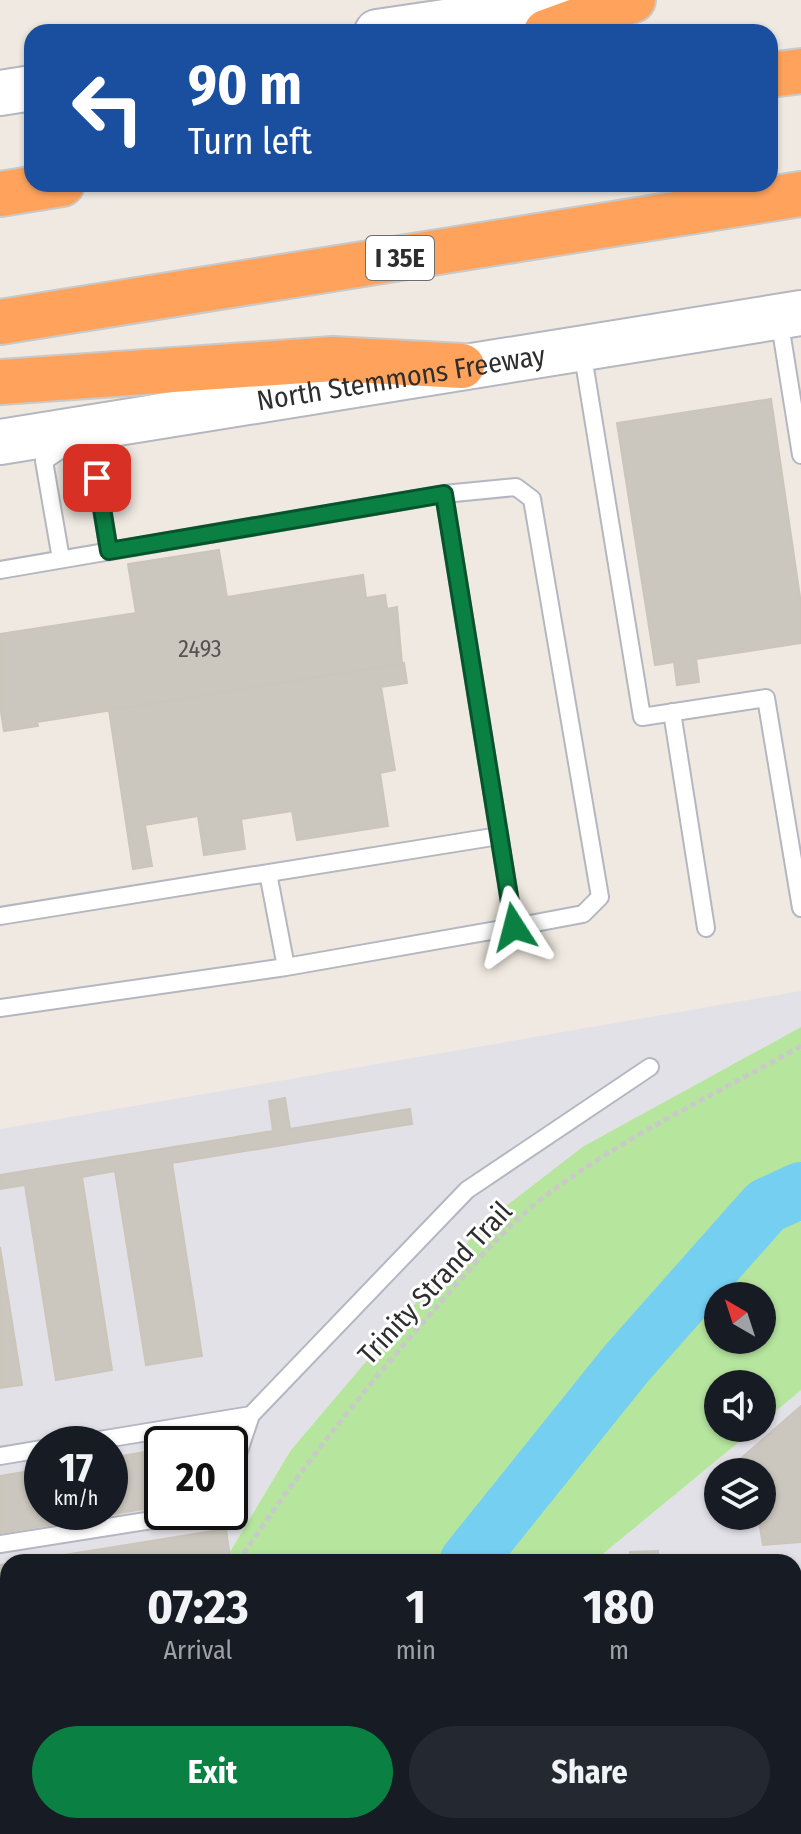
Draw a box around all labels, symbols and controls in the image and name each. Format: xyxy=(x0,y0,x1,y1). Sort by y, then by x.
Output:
text: 90 m xyxy=(188,52,302,119)
icon: left xyxy=(56,56,160,160)
text: Turn left xyxy=(188,120,312,164)
road number: I 35E xyxy=(366,236,434,280)
street label: North Stemmons Freeway xyxy=(254,338,548,417)
pin xyxy=(63,444,131,512)
icon: arrive xyxy=(75,456,119,500)
house number: 2493 xyxy=(178,635,222,663)
position arrow xyxy=(472,885,556,969)
street label: Trinity Strand Trail xyxy=(351,1195,519,1371)
north arrow xyxy=(704,1282,776,1354)
map controls xyxy=(704,1282,776,1530)
button: sound xyxy=(704,1370,776,1442)
speed limit sign: 20 xyxy=(144,1426,248,1530)
text: 17 xyxy=(59,1444,93,1492)
button: layers xyxy=(704,1458,776,1530)
text: km/h xyxy=(54,1486,98,1510)
text: 07:23 xyxy=(147,1578,249,1636)
text: 1 xyxy=(406,1578,426,1636)
text: 180 xyxy=(583,1578,655,1636)
text: Arrival xyxy=(163,1635,232,1666)
text: min xyxy=(396,1635,436,1666)
text: m xyxy=(609,1635,629,1666)
button: Exit xyxy=(32,1726,393,1818)
button: Share xyxy=(409,1726,770,1818)

